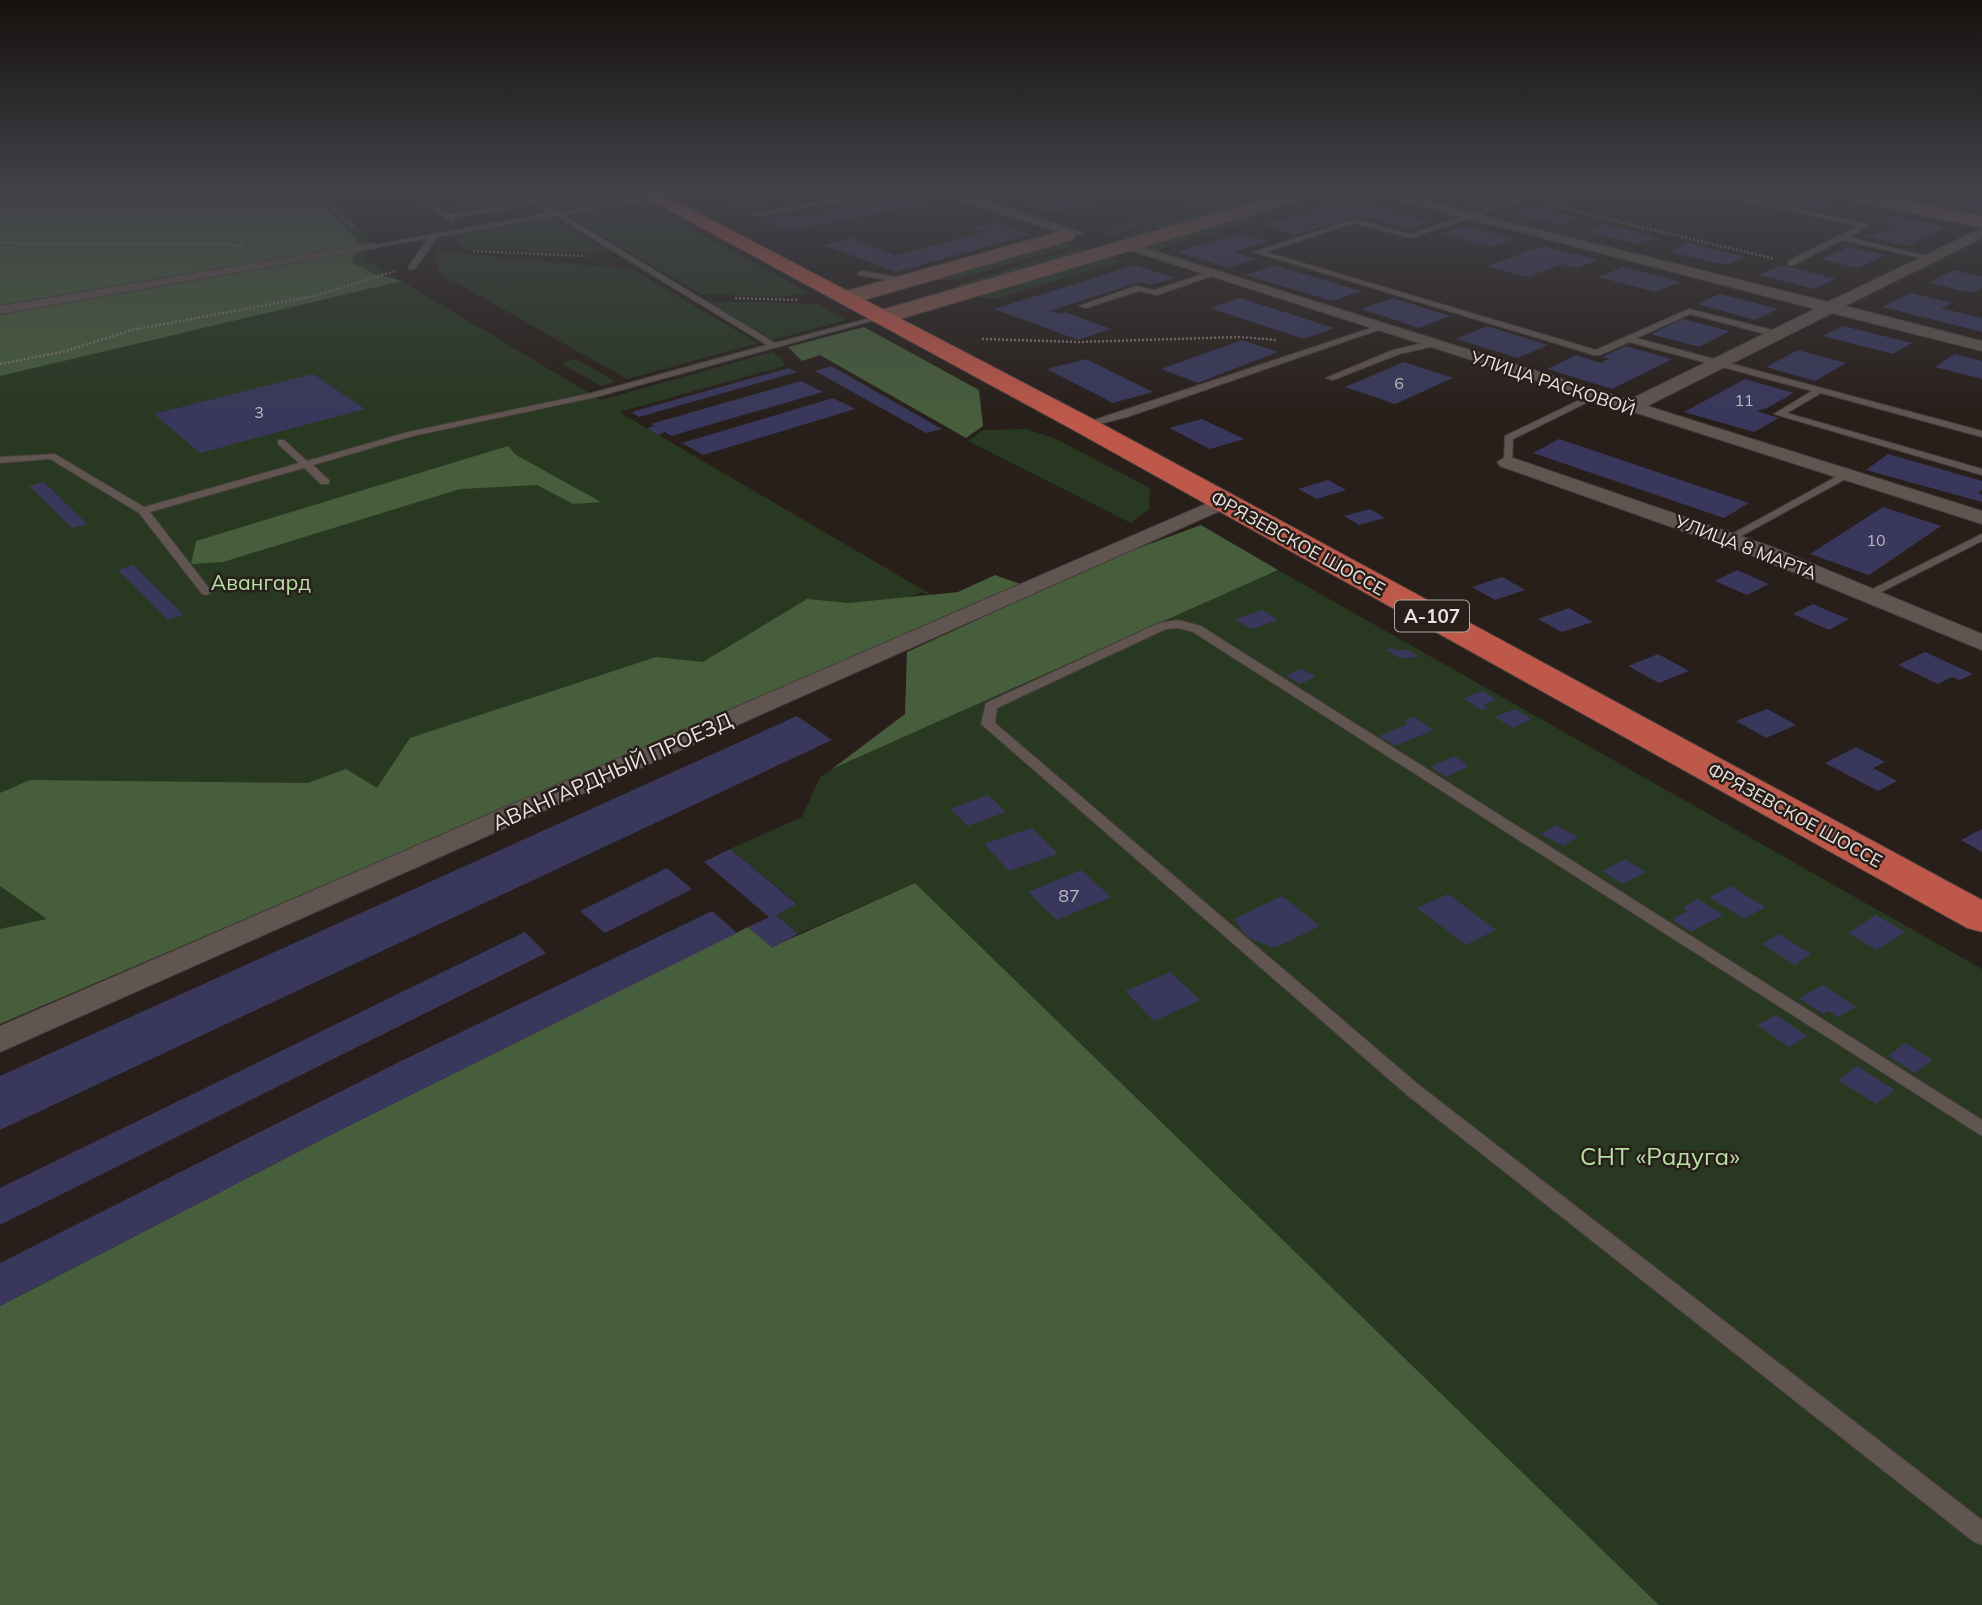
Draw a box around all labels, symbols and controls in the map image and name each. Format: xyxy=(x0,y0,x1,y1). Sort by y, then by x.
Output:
street label: УЛИЦА РАСКОВОЙ xyxy=(1467,345,1638,421)
house number: 6 xyxy=(1394,373,1404,393)
house number: 11 xyxy=(1734,390,1754,410)
house number: 3 xyxy=(254,402,264,422)
street label: ФРЯЗЕВСКОЕ ШОССЕ xyxy=(1207,485,1389,601)
street label: УЛИЦА 8 МАРТА xyxy=(1671,509,1820,585)
house number: 10 xyxy=(1866,530,1886,550)
park label: Авангард xyxy=(211,569,311,595)
road number: А-107 xyxy=(1395,600,1469,632)
street label: АВАНГАРДНЫЙ ПРОЕЗД xyxy=(488,706,736,836)
street label: ФРЯЗЕВСКОЕ ШОССЕ xyxy=(1704,757,1886,873)
house number: 87 xyxy=(1058,884,1080,907)
park label: СНТ «Радуга» xyxy=(1580,1141,1740,1171)

